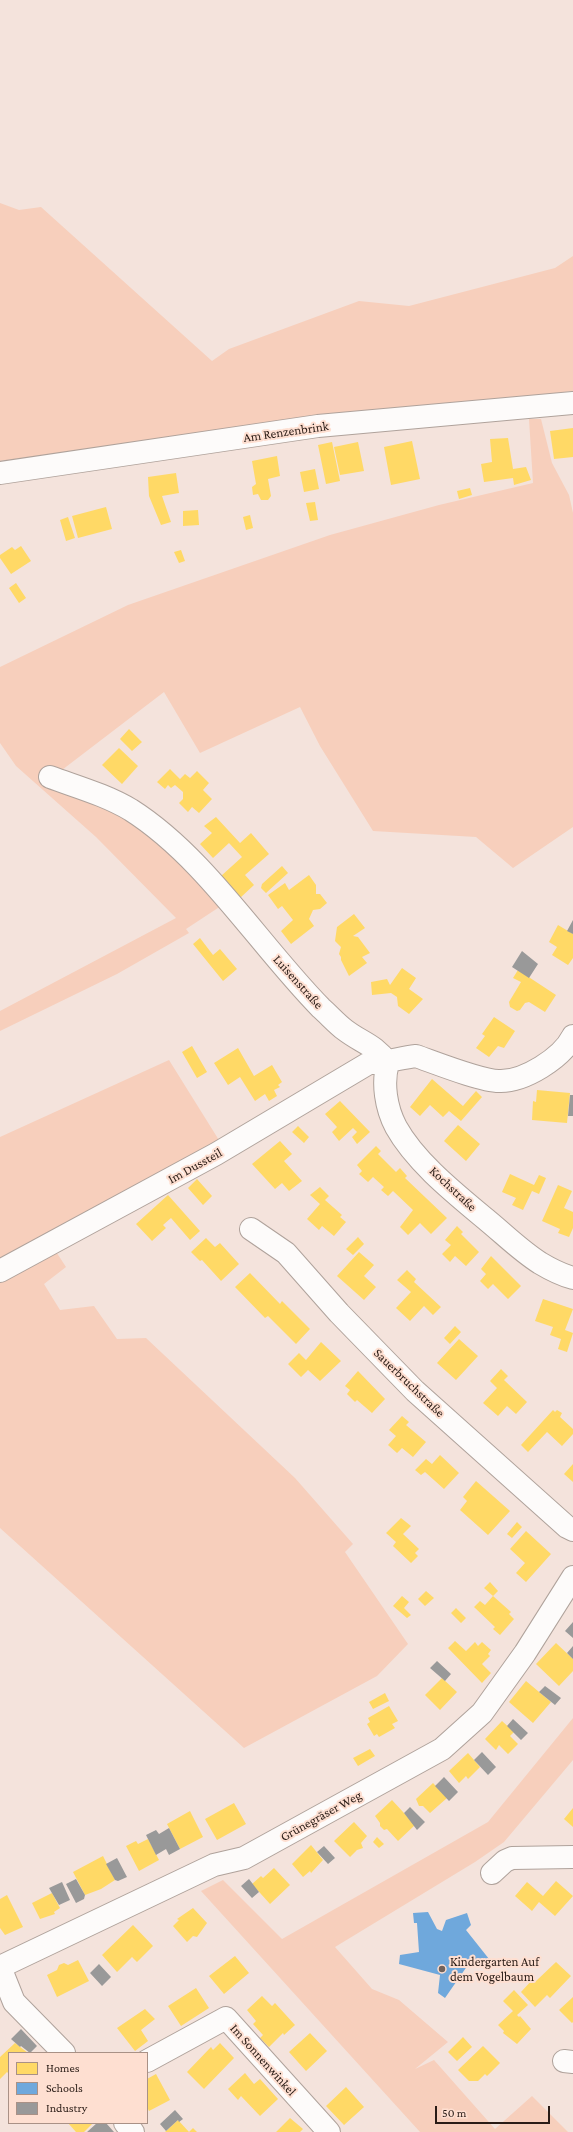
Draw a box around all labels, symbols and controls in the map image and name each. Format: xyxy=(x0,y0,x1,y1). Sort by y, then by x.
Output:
street label: Am Renzenbrink xyxy=(242,418,330,446)
street label: Luisenstraße xyxy=(270,952,326,1012)
street label: Im Dussteil xyxy=(165,1145,225,1187)
street label: Kochstraße xyxy=(426,1163,480,1215)
street label: Sauerbruchstraße xyxy=(370,1345,448,1421)
street label: Grünegräser Weg xyxy=(278,1787,364,1845)
place label: Kindergarten Auf dem Vogelbaum xyxy=(450,1954,539,1985)
marker: Kindergarten Auf dem Vogelbaum xyxy=(437,1964,447,1974)
street label: Im Sonnenwinkel xyxy=(227,2021,299,2099)
legend xyxy=(8,2052,148,2124)
text: Homes xyxy=(46,2061,79,2075)
text: Schools xyxy=(46,2081,83,2095)
scale bar xyxy=(437,2098,552,2124)
text: Industry xyxy=(46,2101,87,2115)
text: 50 m xyxy=(442,2106,466,2120)

